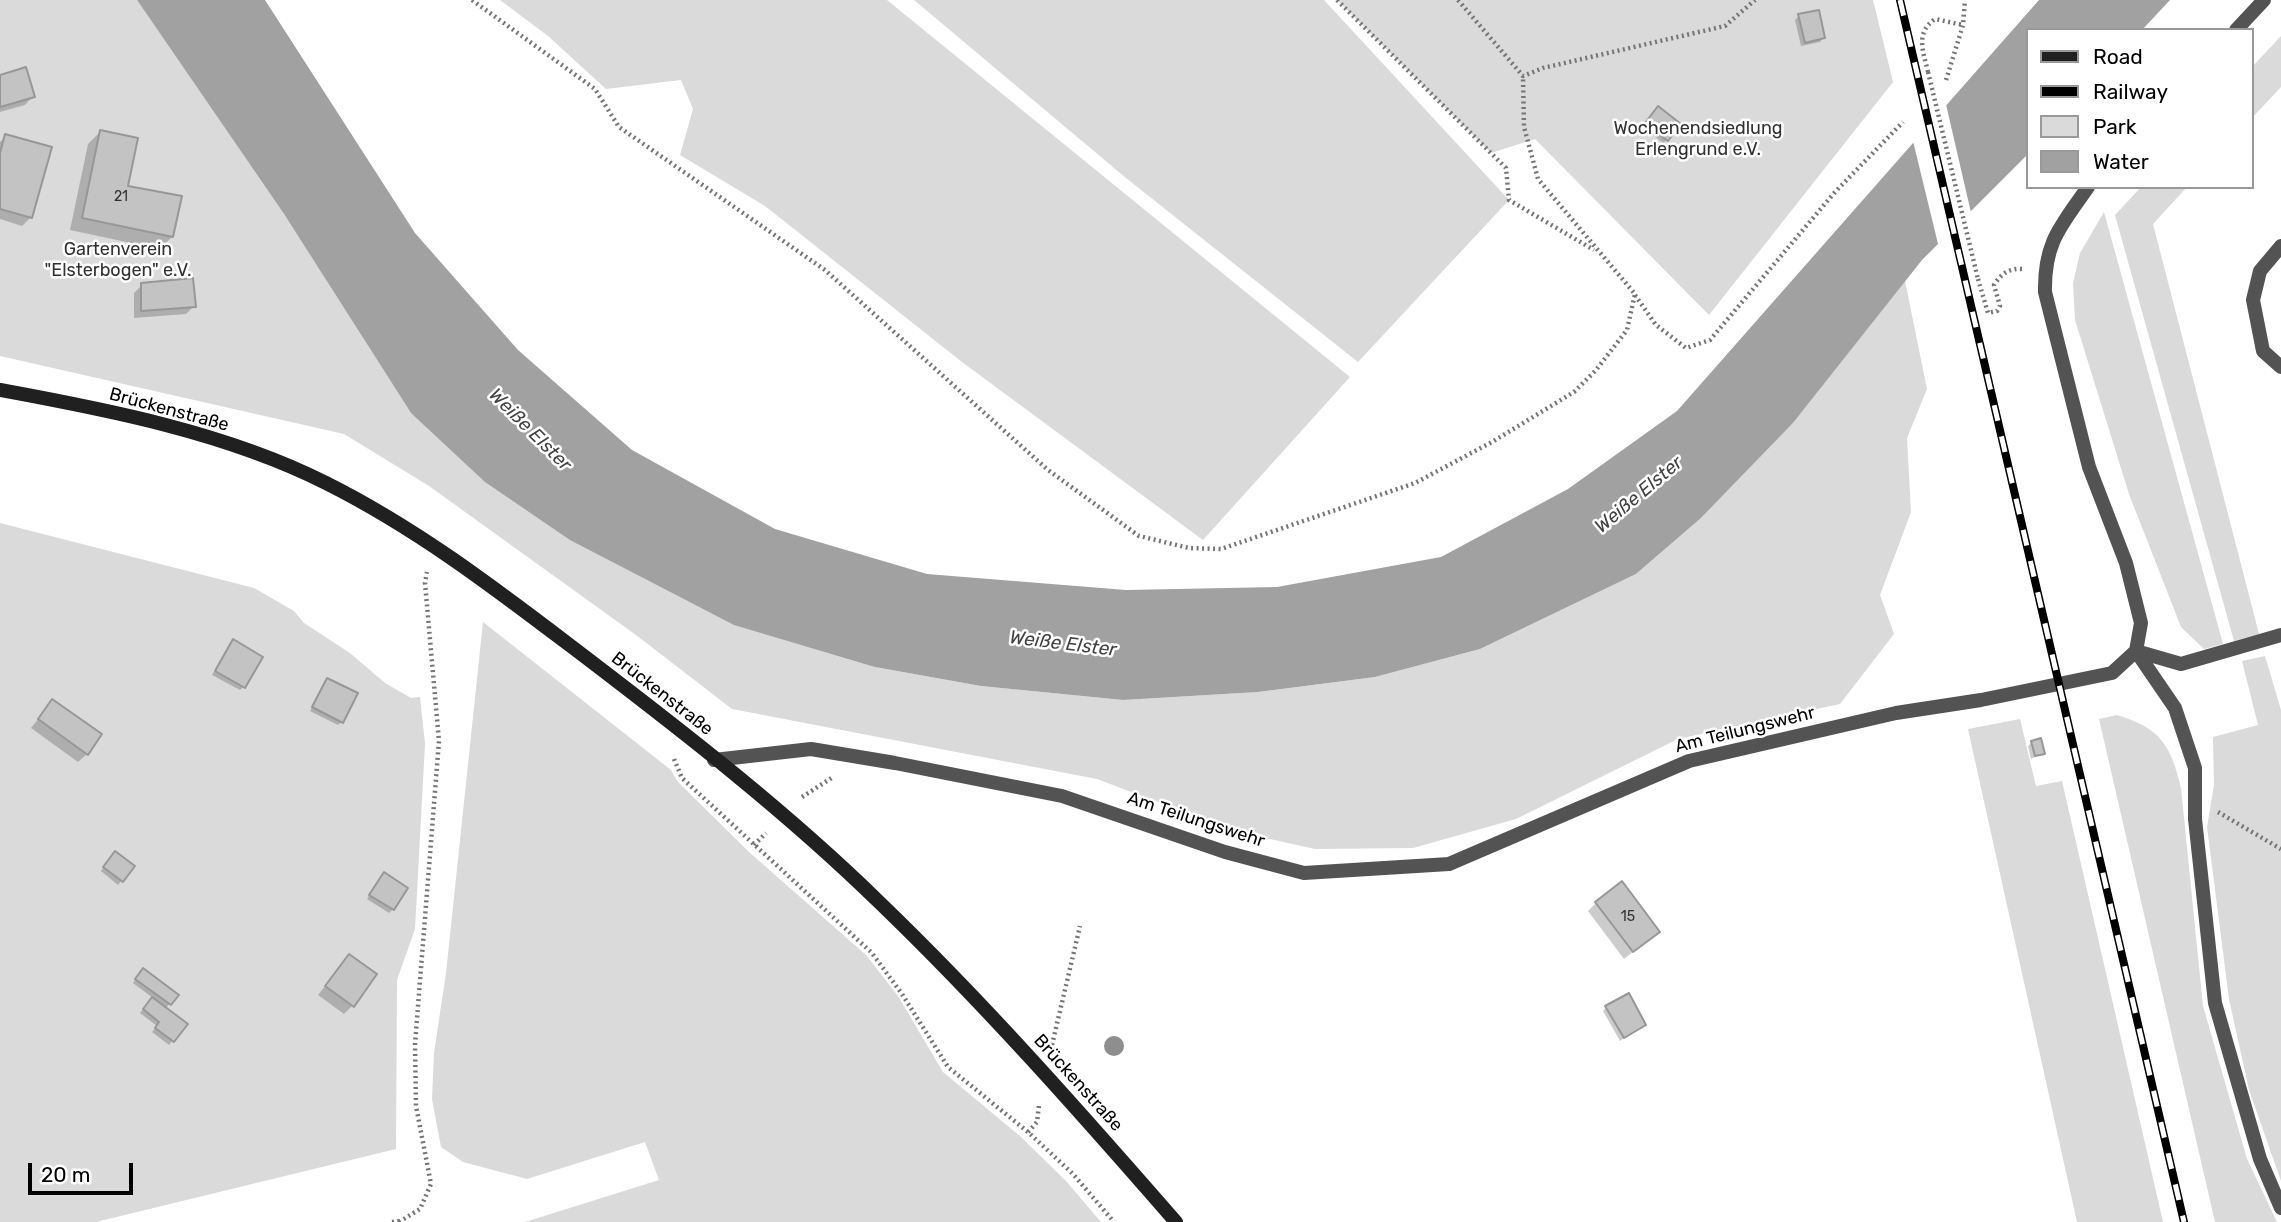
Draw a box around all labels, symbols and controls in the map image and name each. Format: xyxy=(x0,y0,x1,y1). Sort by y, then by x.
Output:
legend xyxy=(2025,28,2253,189)
text: Road xyxy=(2093,44,2143,69)
text: Railway xyxy=(2093,79,2168,104)
text: Park xyxy=(2093,114,2137,139)
park label: Wochenendsiedlung Erlengrund e.V. xyxy=(1613,118,1783,160)
text: Water xyxy=(2093,149,2149,174)
house number: 21 xyxy=(114,189,128,205)
park label: Gartenverein "Elsterbogen" e.V. xyxy=(45,239,191,282)
street label: Brückenstraße xyxy=(107,384,231,436)
water label: Weiße Elster xyxy=(484,384,576,476)
water label: Weiße Elster xyxy=(1590,452,1688,538)
water label: Weiße Elster xyxy=(1008,626,1118,662)
street label: Brückenstraße xyxy=(607,648,717,740)
street label: Am Teilungswehr xyxy=(1673,702,1817,758)
street label: Am Teilungswehr xyxy=(1124,788,1268,852)
house number: 15 xyxy=(1621,909,1635,925)
street label: Brückenstraße xyxy=(1029,1030,1127,1136)
scale bar xyxy=(32,1148,136,1192)
text: 20 m xyxy=(41,1162,90,1187)

